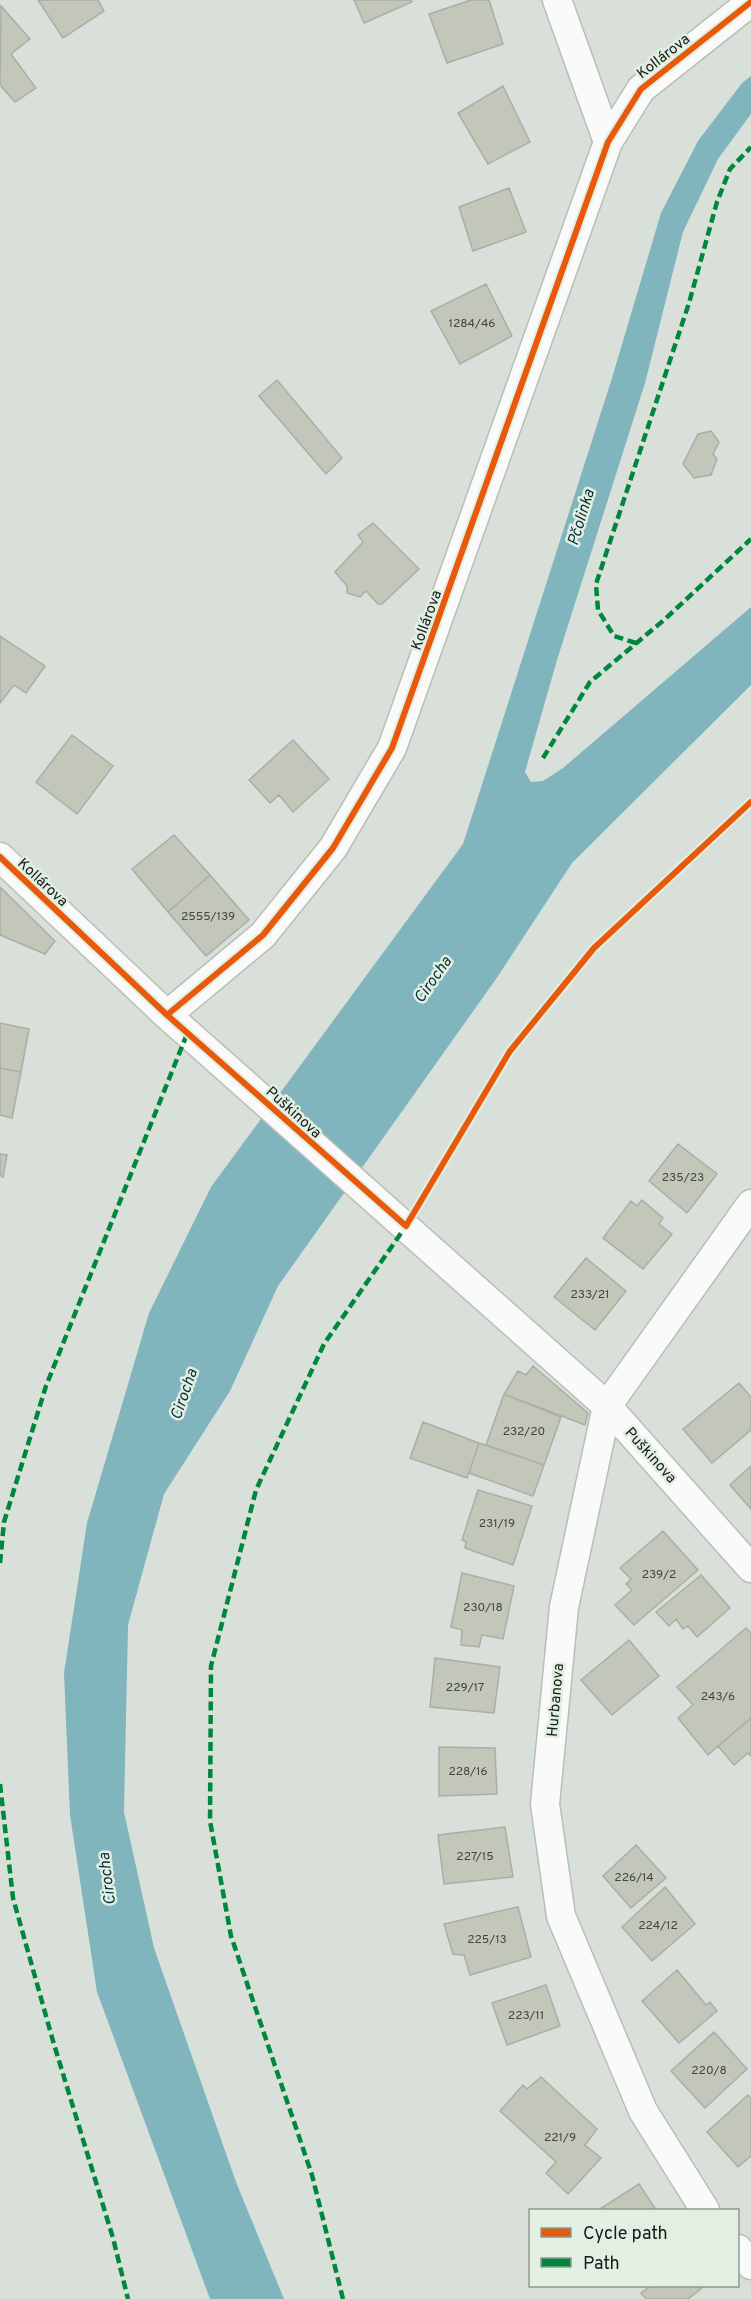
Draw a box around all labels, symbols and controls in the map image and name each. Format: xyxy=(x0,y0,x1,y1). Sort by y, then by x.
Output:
street label: Kollárova xyxy=(633,30,694,84)
house number: 1284/46 xyxy=(448,316,496,332)
water label: Pčolinka xyxy=(564,486,600,548)
street label: Kollárova xyxy=(408,588,447,653)
street label: Kollárova xyxy=(13,855,71,911)
house number: 2555/139 xyxy=(181,909,235,925)
water label: Cirocha xyxy=(410,952,457,1007)
street label: Puškinova xyxy=(261,1083,325,1143)
house number: 235/23 xyxy=(662,1170,704,1186)
house number: 233/21 xyxy=(570,1287,610,1303)
water label: Cirocha xyxy=(167,1366,203,1423)
house number: 232/20 xyxy=(503,1424,545,1440)
street label: Puškinova xyxy=(620,1424,680,1488)
house number: 231/19 xyxy=(479,1516,515,1532)
house number: 239/2 xyxy=(642,1567,676,1583)
house number: 230/18 xyxy=(463,1600,503,1616)
street label: Hurbanova xyxy=(544,1663,569,1738)
house number: 229/17 xyxy=(446,1680,484,1696)
house number: 243/6 xyxy=(701,1689,735,1705)
house number: 228/16 xyxy=(448,1764,488,1780)
house number: 227/15 xyxy=(456,1849,494,1865)
water label: Cirocha xyxy=(95,1851,121,1906)
house number: 226/14 xyxy=(614,1870,654,1886)
house number: 224/12 xyxy=(638,1918,678,1934)
house number: 225/13 xyxy=(467,1932,507,1948)
house number: 223/11 xyxy=(508,2008,544,2024)
house number: 220/8 xyxy=(691,2063,727,2079)
house number: 221/9 xyxy=(544,2130,576,2146)
legend xyxy=(529,2209,739,2287)
text: Cycle path xyxy=(583,2223,668,2246)
text: Path xyxy=(583,2253,620,2276)

